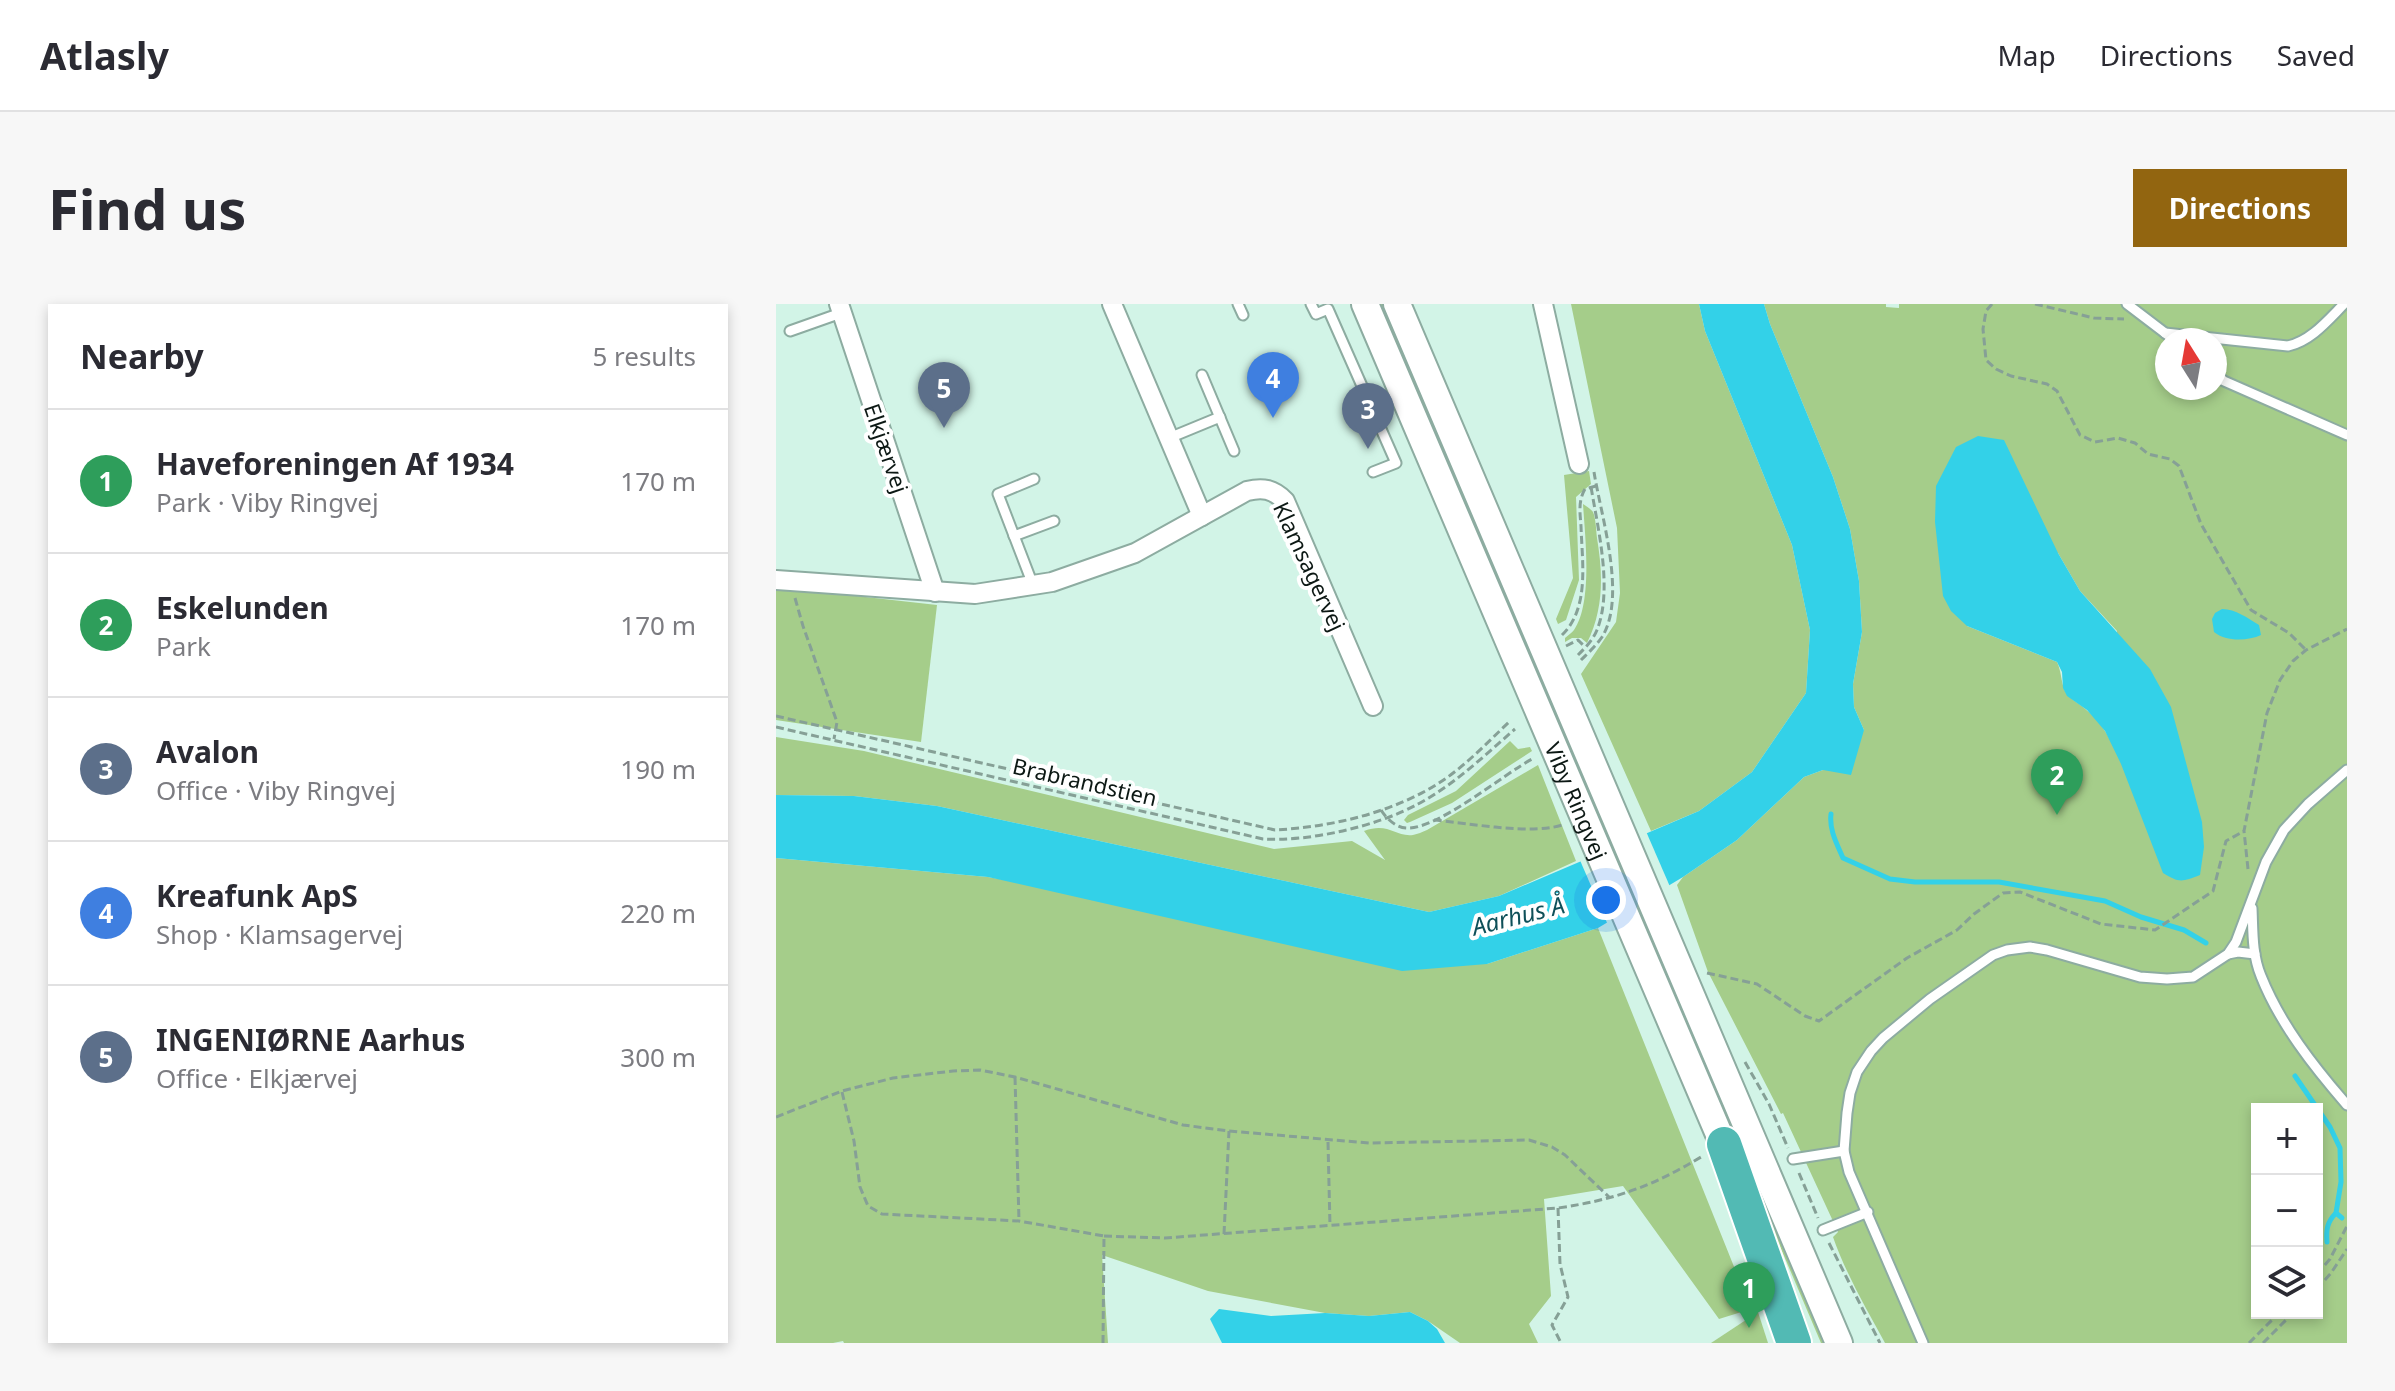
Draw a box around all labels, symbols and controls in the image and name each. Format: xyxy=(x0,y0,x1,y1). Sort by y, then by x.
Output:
text: Atlasly xyxy=(40,29,169,81)
text: Map xyxy=(1997,36,2056,74)
text: Directions xyxy=(2100,36,2233,74)
text: Saved xyxy=(2277,36,2355,74)
button: Directions xyxy=(2133,169,2347,247)
text: Find us xyxy=(48,170,246,246)
north arrow xyxy=(2155,328,2227,400)
text: Nearby xyxy=(80,333,204,379)
text: 5 results xyxy=(592,338,696,374)
pin: 4 xyxy=(1247,352,1299,418)
pin: 5 xyxy=(918,362,970,428)
pin: 3 xyxy=(1342,383,1394,449)
street label: Elkjærvej xyxy=(858,399,916,497)
text: Haveforeningen Af 1934 xyxy=(156,443,514,484)
text: 1 xyxy=(99,463,113,499)
text: 170 m xyxy=(620,463,696,499)
text: Park · Viby Ringvej xyxy=(156,484,379,520)
street label: Klamsagervej xyxy=(1267,497,1353,635)
text: Eskelunden xyxy=(156,587,329,628)
text: 2 xyxy=(99,607,113,643)
text: 170 m xyxy=(620,607,696,643)
text: Park xyxy=(156,628,211,664)
text: Avalon xyxy=(156,731,259,772)
street label: Viby Ringvej xyxy=(1539,737,1615,864)
pin: 2 xyxy=(2031,749,2083,815)
street label: Brabrandstien xyxy=(1010,750,1160,812)
text: 3 xyxy=(99,751,113,787)
text: 190 m xyxy=(620,751,696,787)
text: Office · Viby Ringvej xyxy=(156,772,396,808)
text: Kreafunk ApS xyxy=(156,875,358,916)
your location xyxy=(1586,880,1626,920)
water label: Aarhus Å xyxy=(1466,888,1568,943)
text: 4 xyxy=(99,895,113,931)
text: 220 m xyxy=(620,895,696,931)
text: Shop · Klamsagervej xyxy=(156,916,403,952)
text: INGENIØRNE Aarhus xyxy=(156,1019,465,1060)
text: 5 xyxy=(99,1039,113,1075)
text: 300 m xyxy=(620,1039,696,1075)
text: Office · Elkjærvej xyxy=(156,1060,358,1096)
map controls xyxy=(2251,1103,2323,1319)
button: + xyxy=(2251,1103,2323,1175)
button: − xyxy=(2251,1175,2323,1247)
button: layers xyxy=(2251,1247,2323,1319)
pin: 1 xyxy=(1723,1262,1775,1328)

